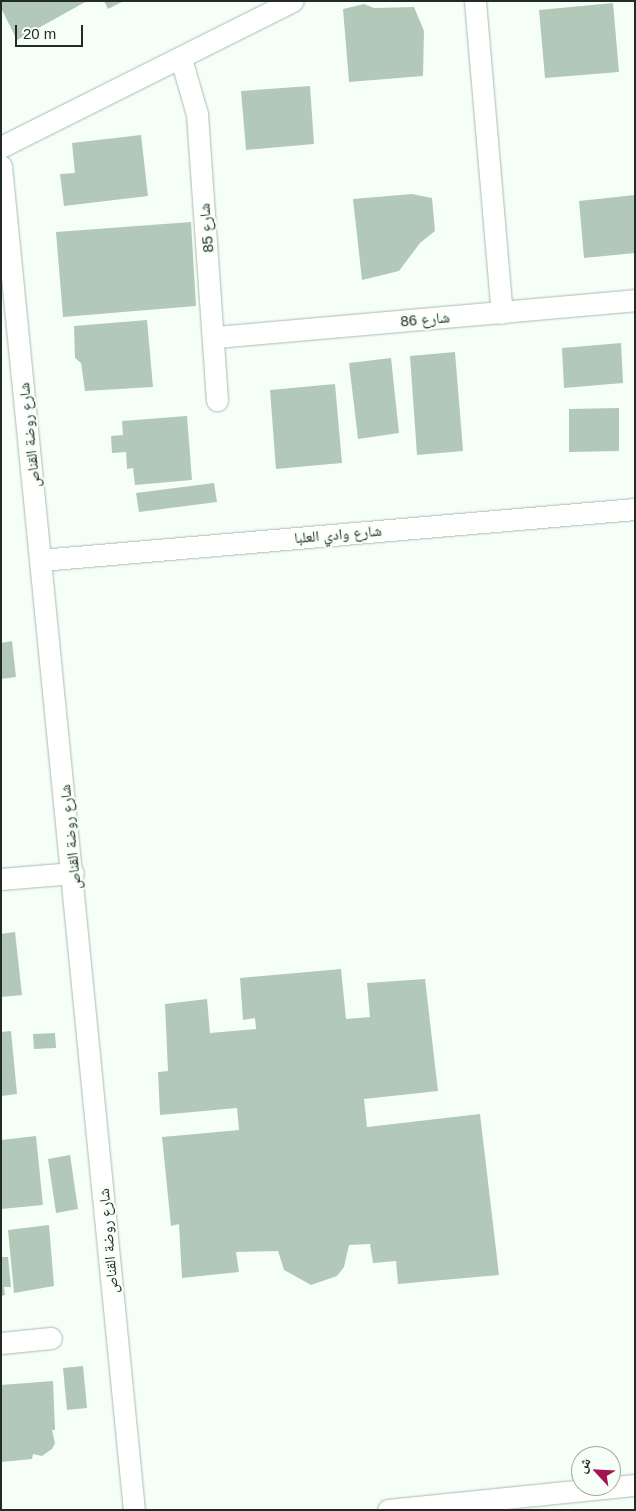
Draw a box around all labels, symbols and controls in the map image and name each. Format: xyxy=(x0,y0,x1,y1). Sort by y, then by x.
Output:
scale bar xyxy=(18,15,85,47)
text: 20 m xyxy=(23,25,56,42)
street label: شارع 85 xyxy=(195,203,217,253)
street label: شارع 86 xyxy=(400,308,450,330)
street label: شارع روضة القناص xyxy=(15,382,43,488)
street label: شارع وادي العلبا xyxy=(294,521,382,547)
street label: شارع روضة القناص xyxy=(56,784,84,890)
street label: شارع روضة القناص xyxy=(94,1188,122,1294)
north arrow xyxy=(571,1446,621,1496)
text: ش xyxy=(573,1455,594,1475)

